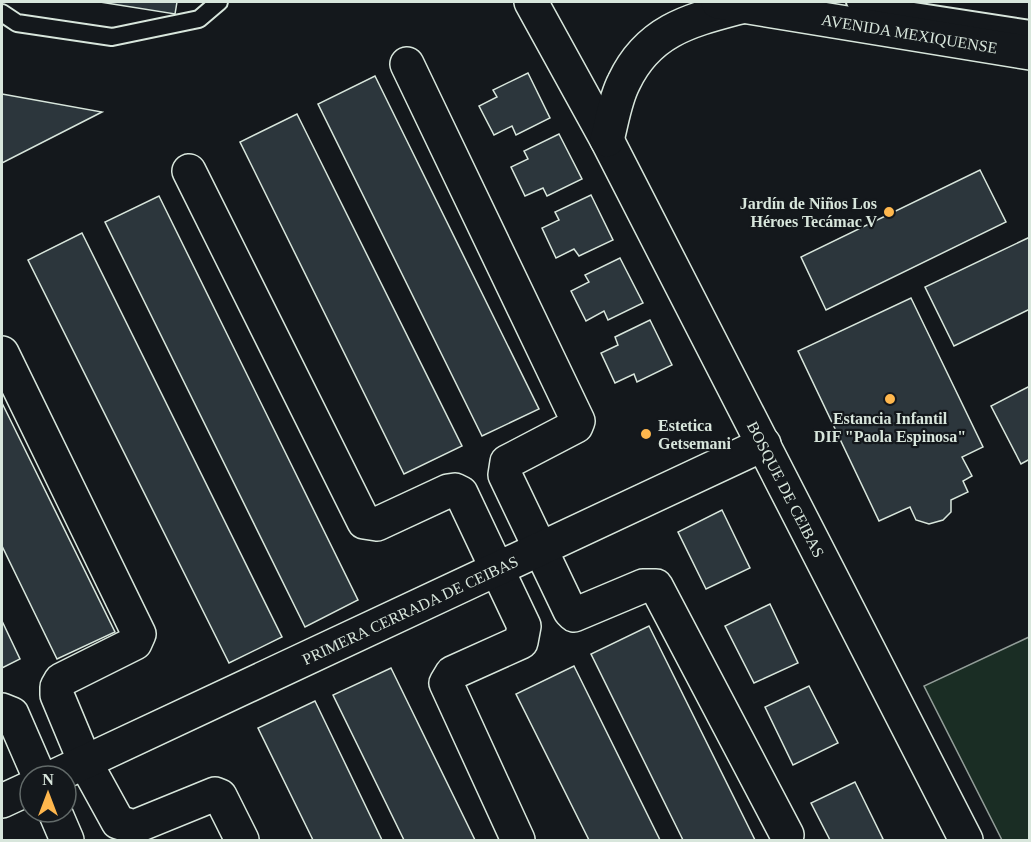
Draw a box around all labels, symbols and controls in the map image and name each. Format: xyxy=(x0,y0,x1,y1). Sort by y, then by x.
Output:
street label: AVENIDA MEXIQUENSE xyxy=(820,11,999,57)
place label: Jardín de Niños Los Héroes Tecámac V xyxy=(740,195,877,230)
marker: Jardín de Niños Los Héroes Tecámac V xyxy=(882,205,896,219)
marker: Estancia Infantil DIF "Paola Espinosa" xyxy=(883,392,897,406)
place label: Estancia Infantil DIF "Paola Espinosa" xyxy=(814,410,966,446)
place label: Estetica Getsemani xyxy=(658,417,731,452)
street label: BOSQUE DE CEIBAS xyxy=(744,419,828,560)
marker: Estetica Getsemani xyxy=(639,427,653,441)
street label: PRIMERA CERRADA DE CEIBAS xyxy=(300,552,521,668)
north arrow xyxy=(18,764,78,824)
text: N xyxy=(42,771,54,788)

